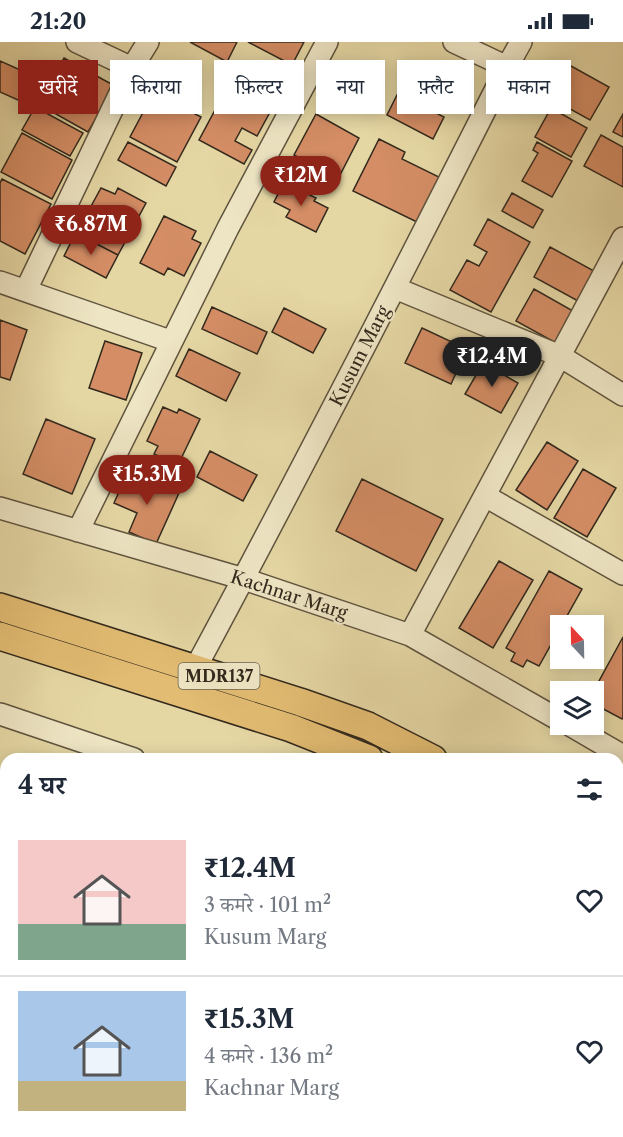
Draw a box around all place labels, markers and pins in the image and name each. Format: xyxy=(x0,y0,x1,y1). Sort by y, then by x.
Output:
pin: ₹12M xyxy=(265,156,337,207)
pin: ₹6.87M xyxy=(42,205,140,256)
pin: ₹12.4M xyxy=(443,337,541,388)
pin: ₹15.3M xyxy=(98,455,196,506)

